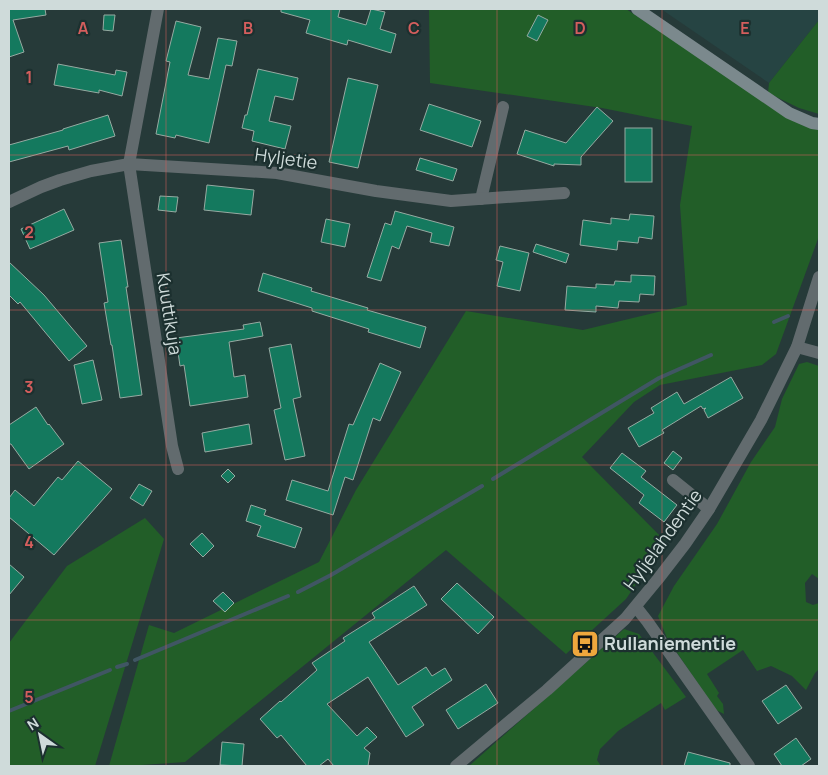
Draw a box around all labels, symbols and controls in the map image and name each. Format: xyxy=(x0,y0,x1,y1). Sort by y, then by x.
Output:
text: A xyxy=(78,17,89,39)
text: B xyxy=(243,17,253,39)
text: C xyxy=(408,17,420,39)
text: D xyxy=(574,17,586,39)
text: E xyxy=(740,17,750,39)
text: 1 xyxy=(25,66,33,88)
street label: Hyljetie xyxy=(253,142,319,174)
text: 2 xyxy=(24,221,34,243)
street label: Kuuttikuja xyxy=(152,271,188,357)
text: 3 xyxy=(24,376,34,398)
street label: Hyljelahdentie xyxy=(617,484,707,595)
text: 4 xyxy=(24,531,34,553)
bus stop icon: Rullaniementie xyxy=(570,629,600,659)
place label: Rullaniementie xyxy=(604,631,736,655)
text: 5 xyxy=(24,686,34,708)
north arrow xyxy=(15,710,65,760)
text: N xyxy=(23,713,42,734)

